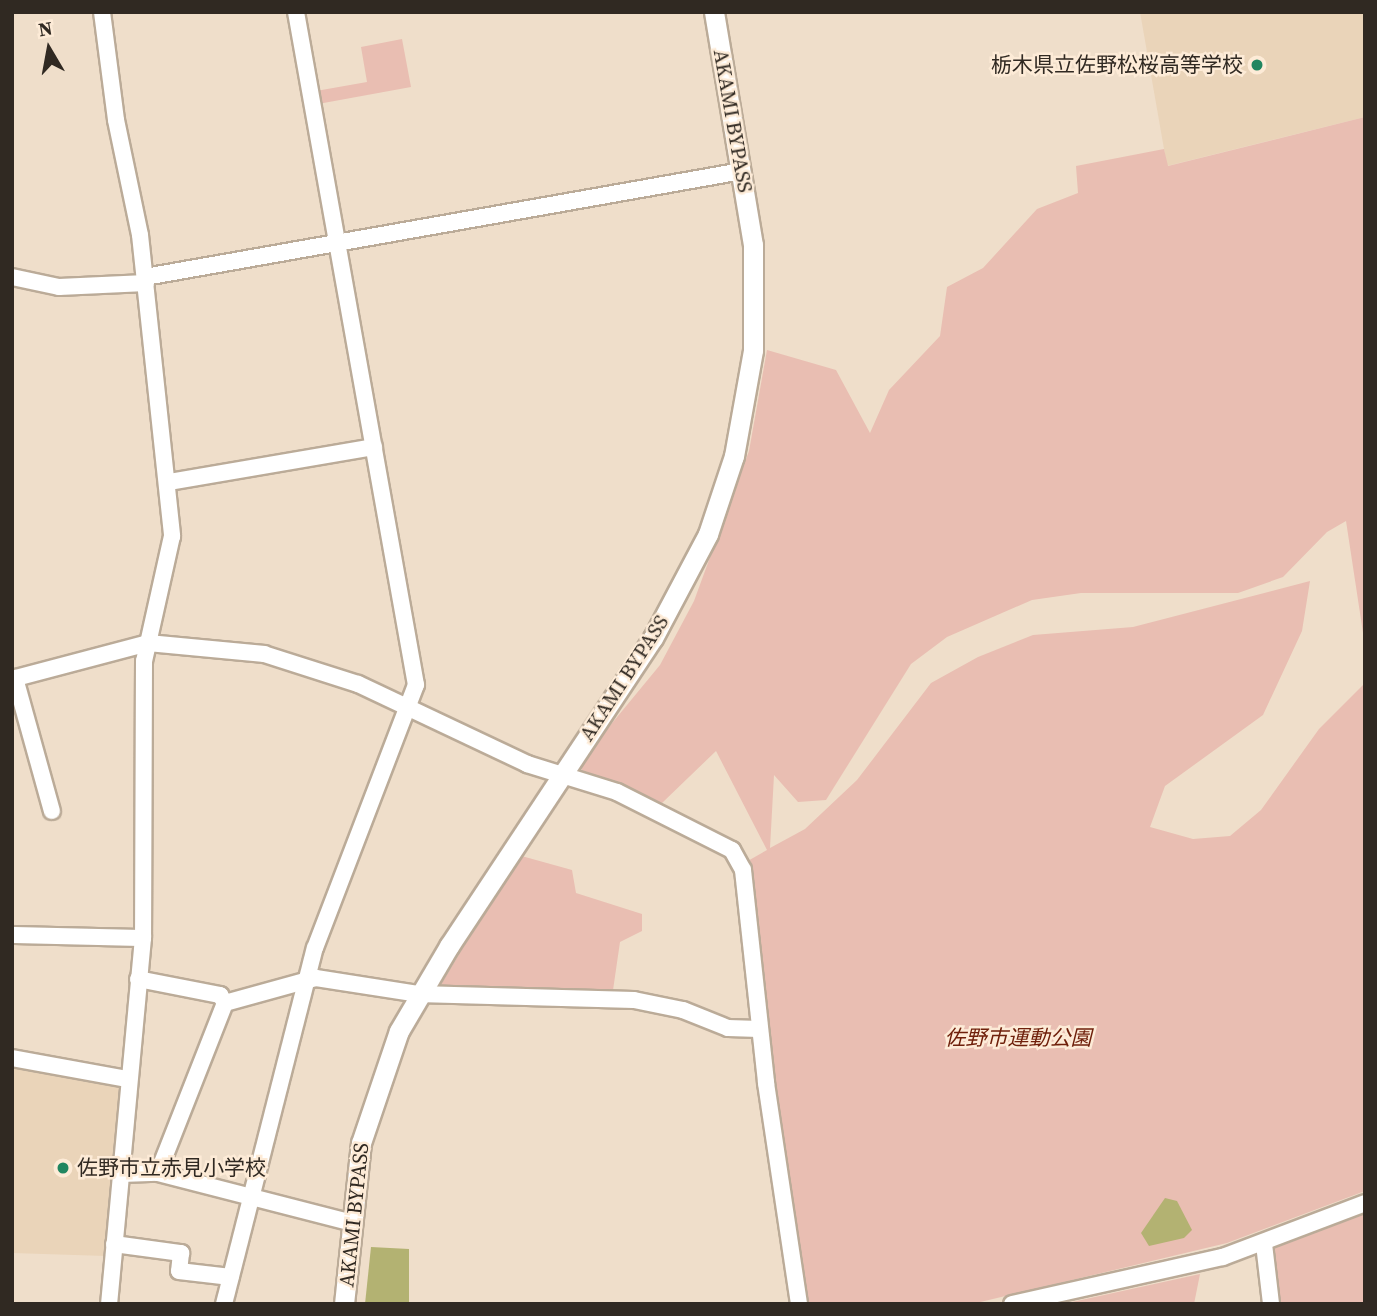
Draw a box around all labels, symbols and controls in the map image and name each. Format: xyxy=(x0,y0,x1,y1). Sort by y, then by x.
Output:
north arrow xyxy=(14,14,84,84)
text: N xyxy=(36,14,54,42)
street label: AKAMI BYPASS xyxy=(708,47,758,195)
place label: 栃木県立佐野松桜高等学校 xyxy=(991,52,1243,78)
marker: 栃木県立佐野松桜高等学校 xyxy=(1249,57,1265,73)
street label: AKAMI BYPASS xyxy=(574,610,674,746)
park label: 佐野市運動公園 xyxy=(945,1025,1091,1051)
street label: AKAMI BYPASS xyxy=(334,1142,374,1288)
place label: 佐野市立赤見小学校 xyxy=(77,1155,266,1181)
marker: 佐野市立赤見小学校 xyxy=(55,1160,71,1176)

